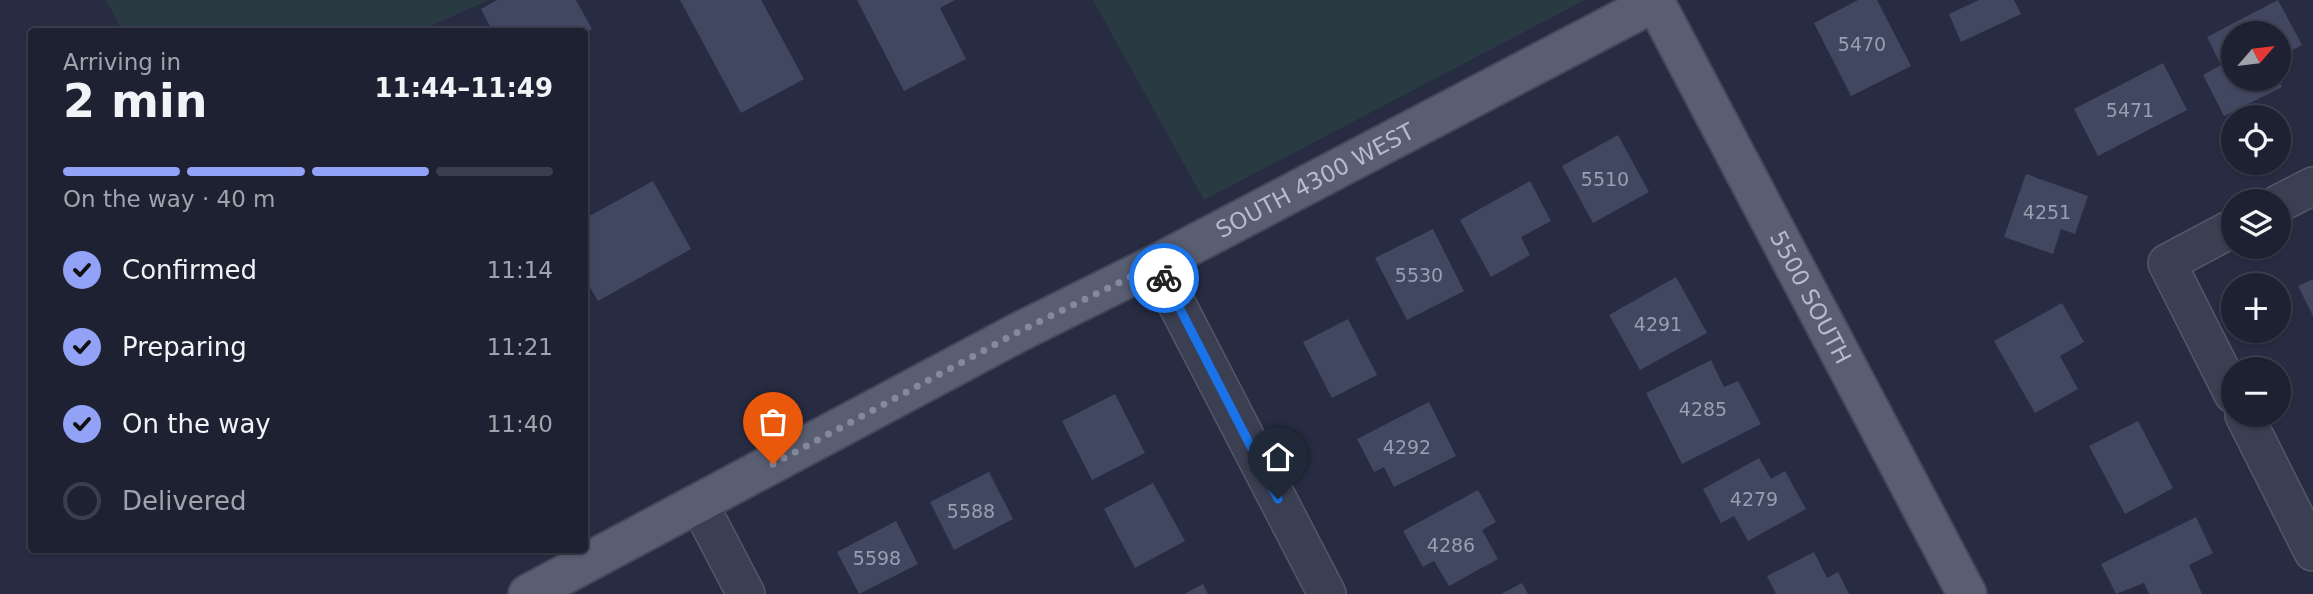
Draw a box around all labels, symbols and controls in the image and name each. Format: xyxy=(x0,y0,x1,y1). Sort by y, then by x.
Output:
north arrow xyxy=(2221,21,2291,91)
map controls xyxy=(2221,21,2291,427)
house number: 5470 xyxy=(1838,33,1886,55)
text: Arriving in xyxy=(63,49,181,75)
text: 11:44–11:49 xyxy=(374,73,553,103)
text: 2 min xyxy=(63,74,207,128)
house number: 5471 xyxy=(2106,99,2154,121)
button: locate xyxy=(2221,105,2291,175)
street label: SOUTH 4300 WEST xyxy=(1211,117,1419,243)
house number: 5510 xyxy=(1581,168,1629,190)
text: On the way · 40 m xyxy=(63,186,275,212)
button: layers xyxy=(2221,189,2291,259)
house number: 4251 xyxy=(2023,201,2071,223)
street label: 5500 SOUTH xyxy=(1765,226,1856,368)
courier xyxy=(1129,243,1199,313)
icon: check xyxy=(63,251,101,289)
text: Confirmed xyxy=(122,255,257,285)
text: 11:14 xyxy=(487,257,553,283)
icon: bike xyxy=(1145,259,1183,297)
house number: 5530 xyxy=(1395,264,1443,286)
button: + xyxy=(2221,273,2291,343)
house number: 4291 xyxy=(1634,313,1682,335)
icon: check xyxy=(63,328,101,366)
text: Preparing xyxy=(122,332,247,362)
text: 11:21 xyxy=(487,334,553,360)
button: − xyxy=(2221,357,2291,427)
pin xyxy=(743,392,803,464)
house number: 4285 xyxy=(1679,398,1727,420)
icon: bag xyxy=(754,403,792,441)
icon: check xyxy=(63,405,101,443)
text: On the way xyxy=(122,409,271,439)
text: 11:40 xyxy=(487,411,553,437)
pin xyxy=(1248,427,1308,499)
house number: 4292 xyxy=(1383,436,1431,458)
icon: home xyxy=(1259,438,1297,476)
text: Delivered xyxy=(122,486,246,516)
house number: 4279 xyxy=(1730,488,1778,510)
house number: 5588 xyxy=(947,500,995,522)
house number: 4286 xyxy=(1427,534,1475,556)
house number: 5598 xyxy=(853,547,901,569)

